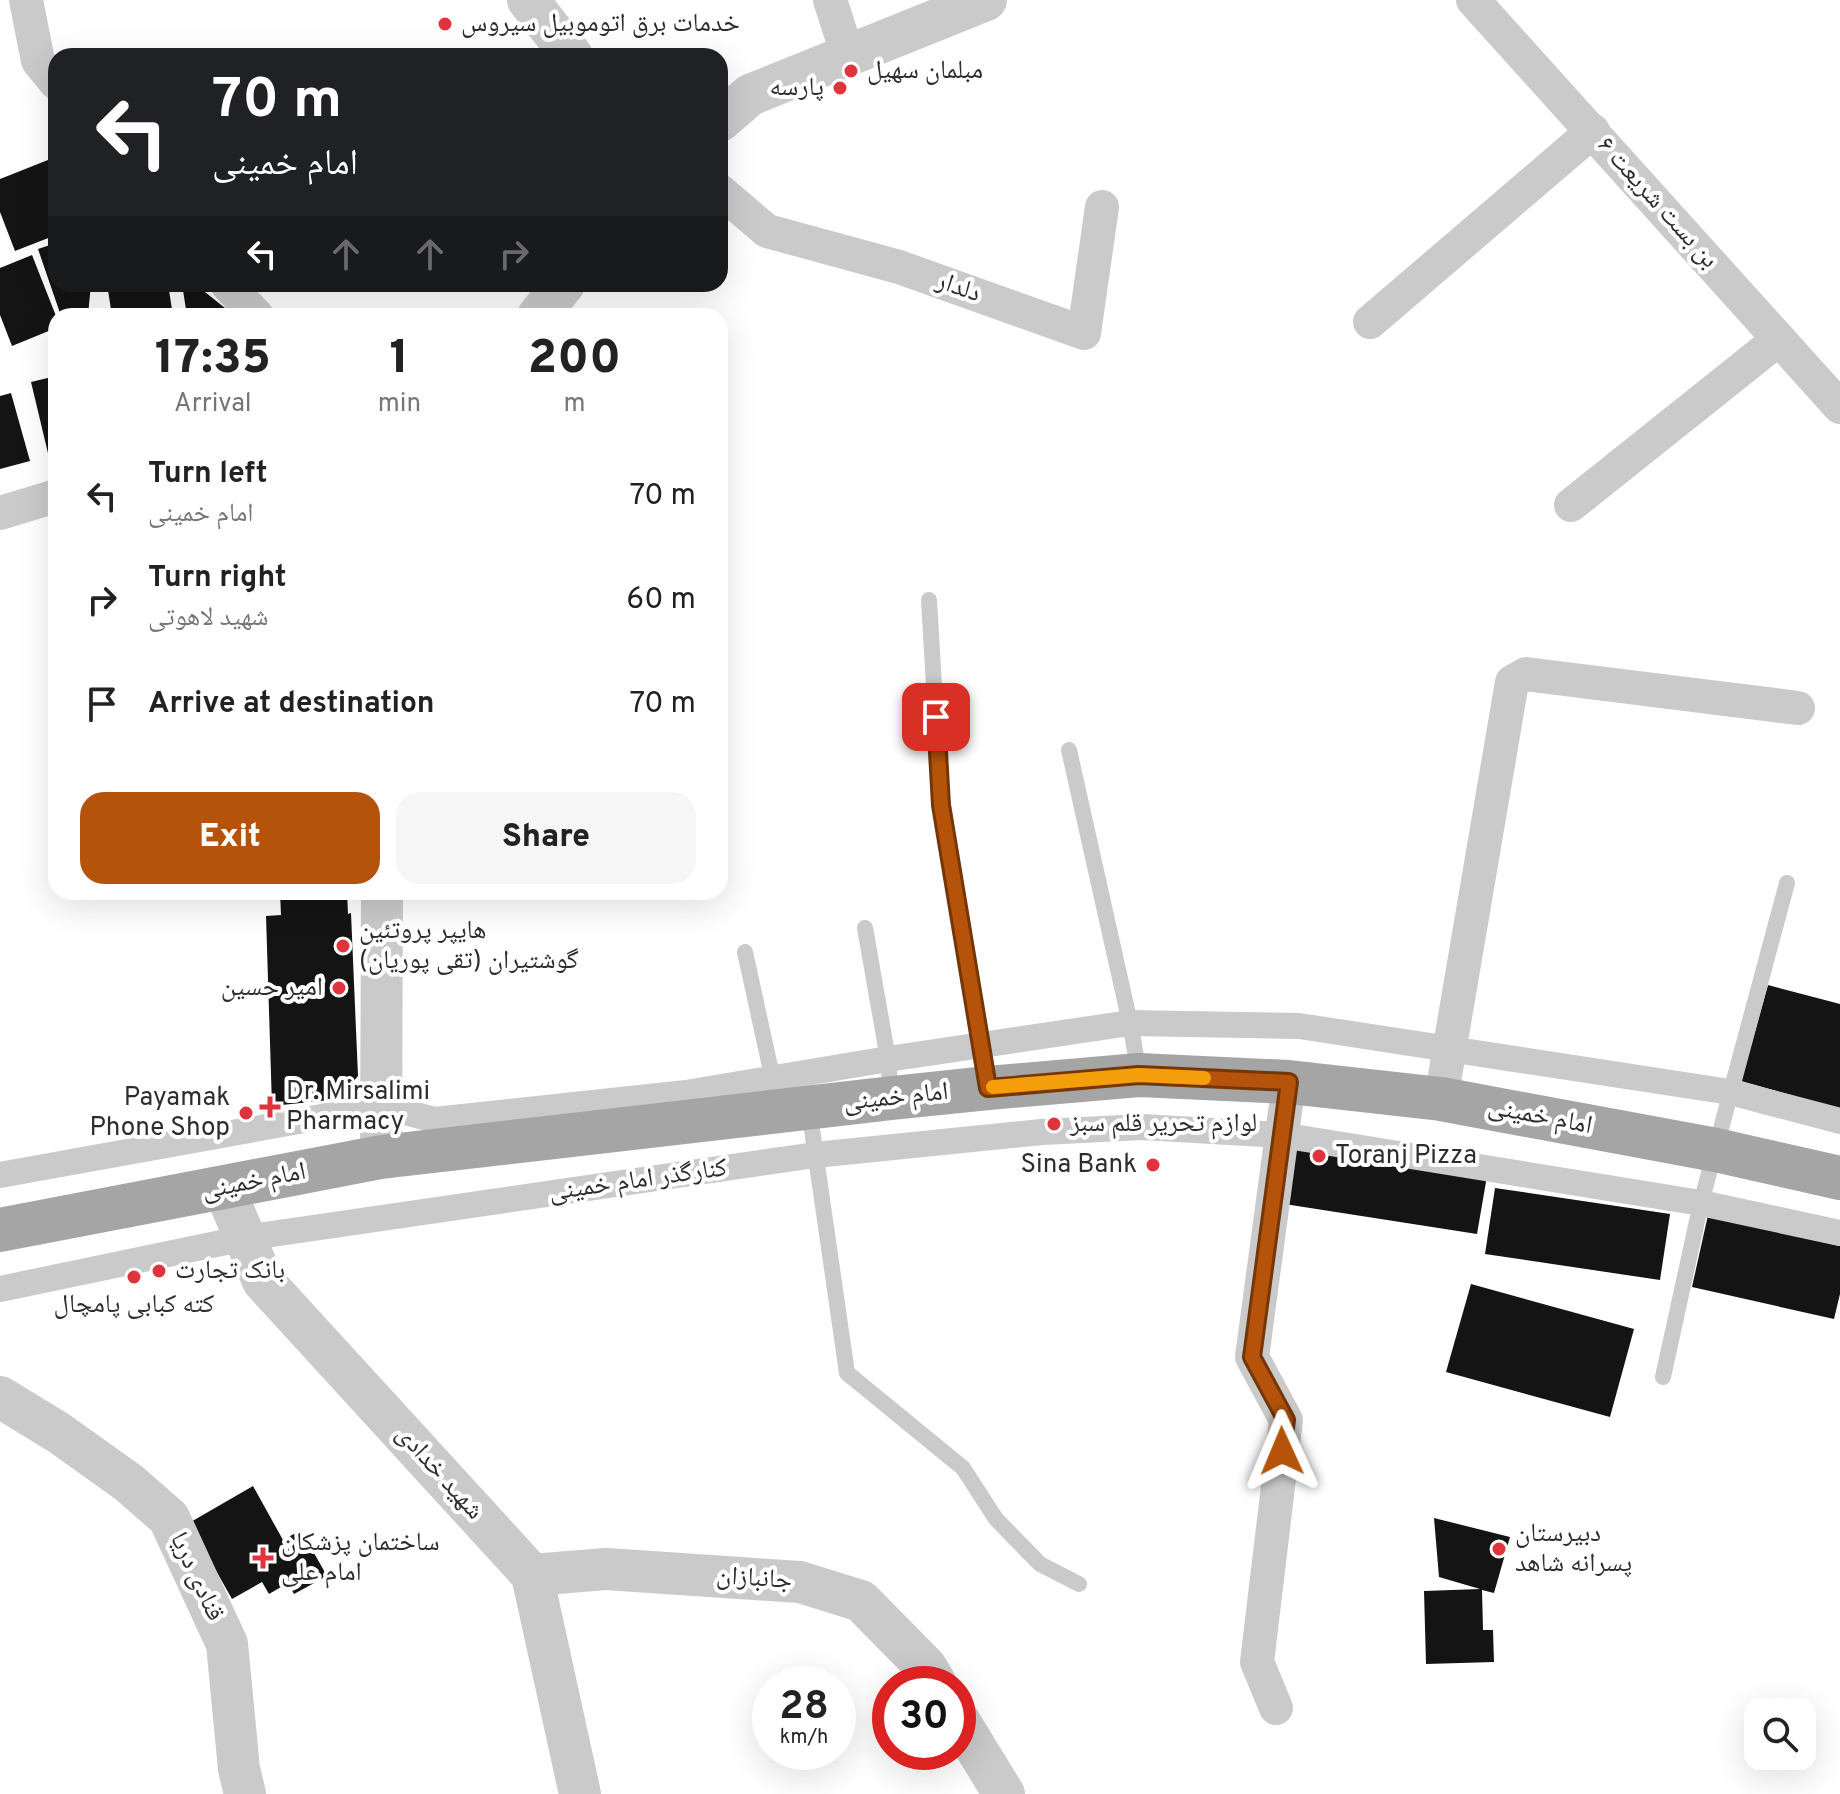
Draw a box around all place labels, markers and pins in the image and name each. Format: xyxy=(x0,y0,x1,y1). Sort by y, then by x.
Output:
place label: خدمات برق اتوموبیل سیروس xyxy=(461,8,740,41)
marker: خدمات برق اتوموبیل سیروس xyxy=(436,15,454,33)
place label: مبلمان سهیل xyxy=(867,55,983,88)
marker: مبلمان سهیل xyxy=(842,62,860,80)
place label: پارسه xyxy=(770,72,824,105)
marker: پارسه xyxy=(831,79,849,97)
pin xyxy=(902,683,970,751)
place label: هایپر پروتئین گوشتیران (تقی پوریان) xyxy=(359,915,579,978)
marker: هایپر پروتئین گوشتیران (تقی پوریان) xyxy=(334,937,352,955)
place label: امیر حسین xyxy=(221,972,323,1005)
marker: امیر حسین xyxy=(330,979,348,997)
place label: Dr. Mirsalimi Pharmacy xyxy=(286,1076,430,1139)
place label: Payamak Phone Shop xyxy=(89,1082,230,1145)
marker: Dr. Mirsalimi Pharmacy xyxy=(261,1098,279,1116)
marker: Payamak Phone Shop xyxy=(237,1104,255,1122)
place label: لوازم تحریر قلم سبز xyxy=(1069,1108,1257,1141)
marker: لوازم تحریر قلم سبز xyxy=(1045,1115,1063,1133)
place label: Toranj Pizza xyxy=(1335,1140,1477,1173)
marker: Toranj Pizza xyxy=(1310,1147,1328,1165)
place label: Sina Bank xyxy=(1021,1149,1137,1182)
marker: Sina Bank xyxy=(1144,1156,1162,1174)
place label: بانک تجارت xyxy=(175,1255,285,1288)
marker: بانک تجارت xyxy=(150,1262,168,1280)
marker: کته کبابی پامچال xyxy=(125,1268,143,1286)
place label: کته کبابی پامچال xyxy=(54,1289,215,1322)
place label: دبیرستان پسرانه شاهد xyxy=(1515,1518,1632,1581)
place label: ساختمان پزشکان امام علی xyxy=(281,1527,440,1590)
marker: دبیرستان پسرانه شاهد xyxy=(1490,1540,1508,1558)
marker: ساختمان پزشکان امام علی xyxy=(252,1547,274,1569)

